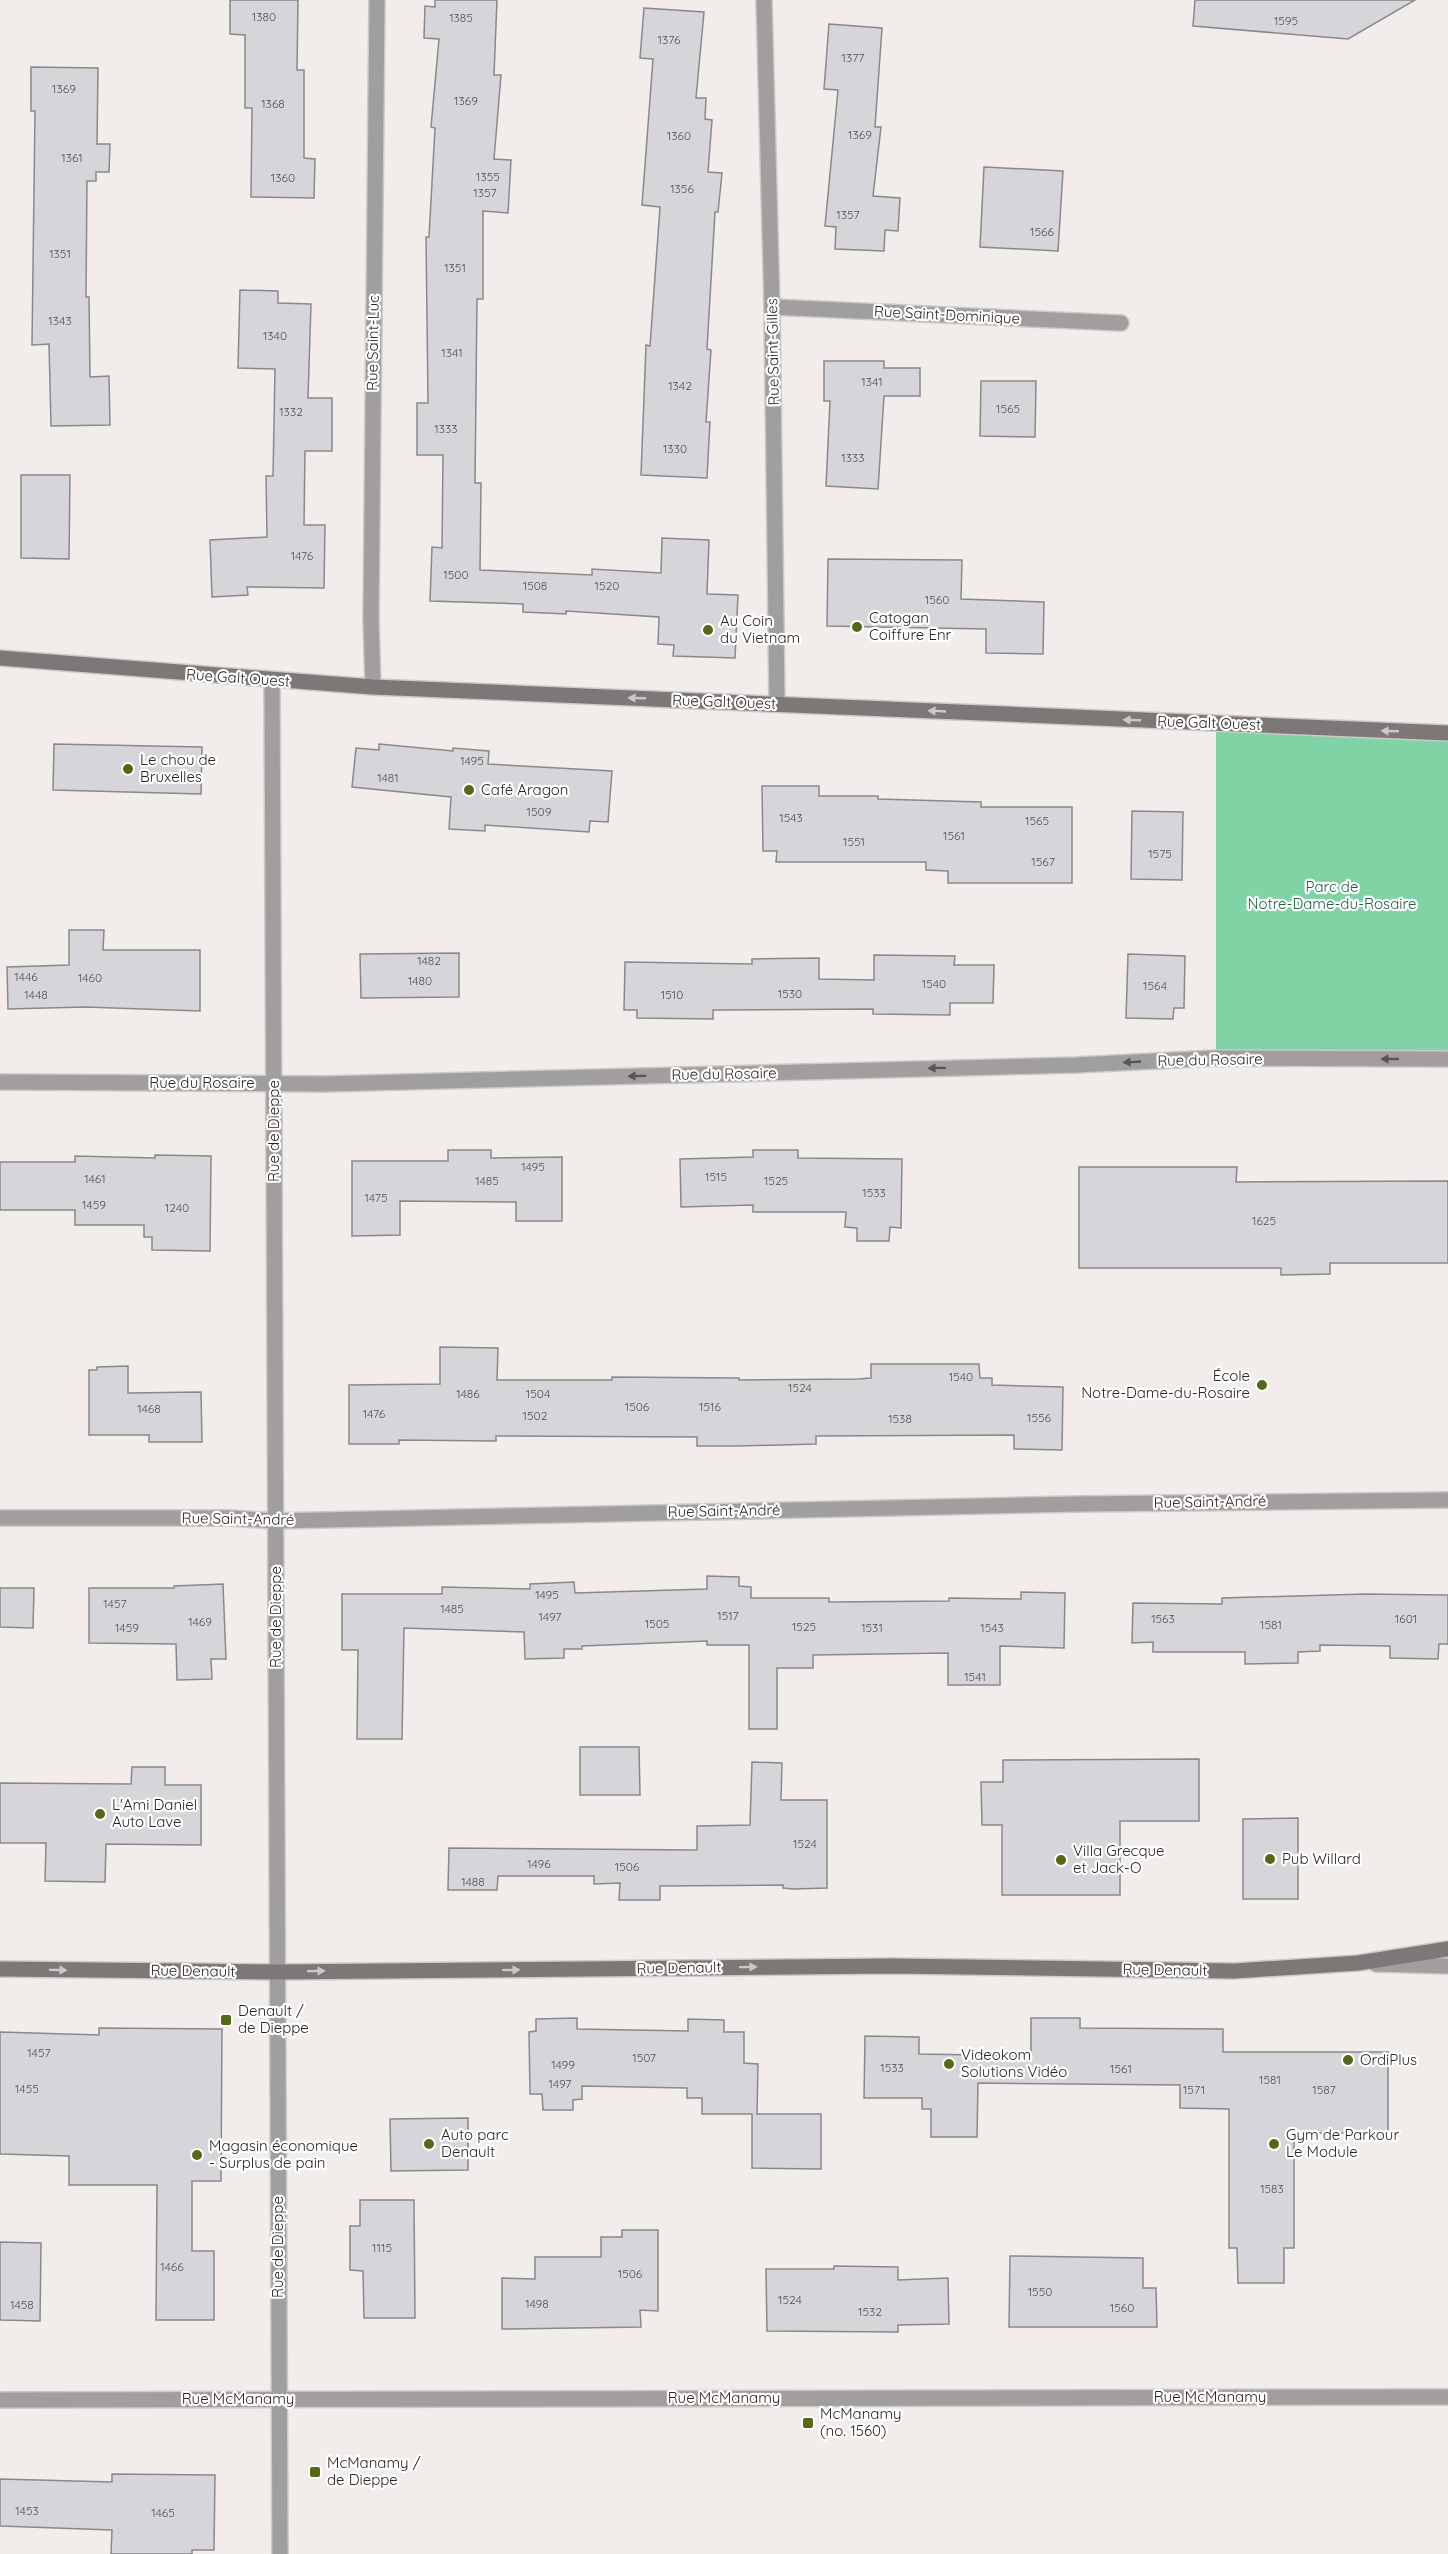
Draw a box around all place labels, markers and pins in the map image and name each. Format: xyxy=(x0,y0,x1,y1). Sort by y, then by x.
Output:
place label: Catogan Coiffure Enr xyxy=(869,608,952,644)
place label: Au Coin du Vietnam xyxy=(720,611,800,647)
marker: Catogan Coiffure Enr xyxy=(850,620,864,634)
marker: Au Coin du Vietnam xyxy=(701,623,715,637)
place label: Le chou de Bruxelles xyxy=(140,750,216,786)
marker: Le chou de Bruxelles xyxy=(121,762,135,776)
place label: Café Aragon xyxy=(481,780,568,799)
marker: Café Aragon xyxy=(462,783,476,797)
place label: École Notre-Dame-du-Rosaire xyxy=(1081,1366,1250,1402)
marker: École Notre-Dame-du-Rosaire xyxy=(1255,1378,1269,1392)
place label: L'Ami Daniel Auto Lave xyxy=(112,1795,197,1831)
marker: L'Ami Daniel Auto Lave xyxy=(93,1807,107,1821)
place label: Villa Grecque et Jack-O xyxy=(1073,1841,1165,1877)
place label: Pub Willard xyxy=(1282,1849,1361,1868)
marker: Pub Willard xyxy=(1263,1852,1277,1866)
marker: Villa Grecque et Jack-O xyxy=(1054,1853,1068,1867)
place label: Denault / de Dieppe xyxy=(238,2001,309,2037)
marker: Denault / de Dieppe xyxy=(219,2013,233,2027)
place label: Videokom Solutions Vidéo xyxy=(961,2045,1067,2081)
place label: OrdiPlus xyxy=(1360,2050,1417,2069)
marker: OrdiPlus xyxy=(1341,2053,1355,2067)
marker: Videokom Solutions Vidéo xyxy=(942,2057,956,2071)
place label: Auto parc Denault xyxy=(441,2125,509,2161)
place label: Gym de Parkour Le Module xyxy=(1286,2125,1399,2161)
place label: Magasin économique - Surplus de pain xyxy=(209,2136,358,2172)
marker: Auto parc Denault xyxy=(422,2137,436,2151)
marker: Gym de Parkour Le Module xyxy=(1267,2137,1281,2151)
marker: Magasin économique - Surplus de pain xyxy=(190,2148,204,2162)
place label: McManamy (no. 1560) xyxy=(820,2404,902,2440)
marker: McManamy (no. 1560) xyxy=(801,2416,815,2430)
place label: McManamy / de Dieppe xyxy=(327,2453,421,2489)
marker: McManamy / de Dieppe xyxy=(308,2465,322,2479)

